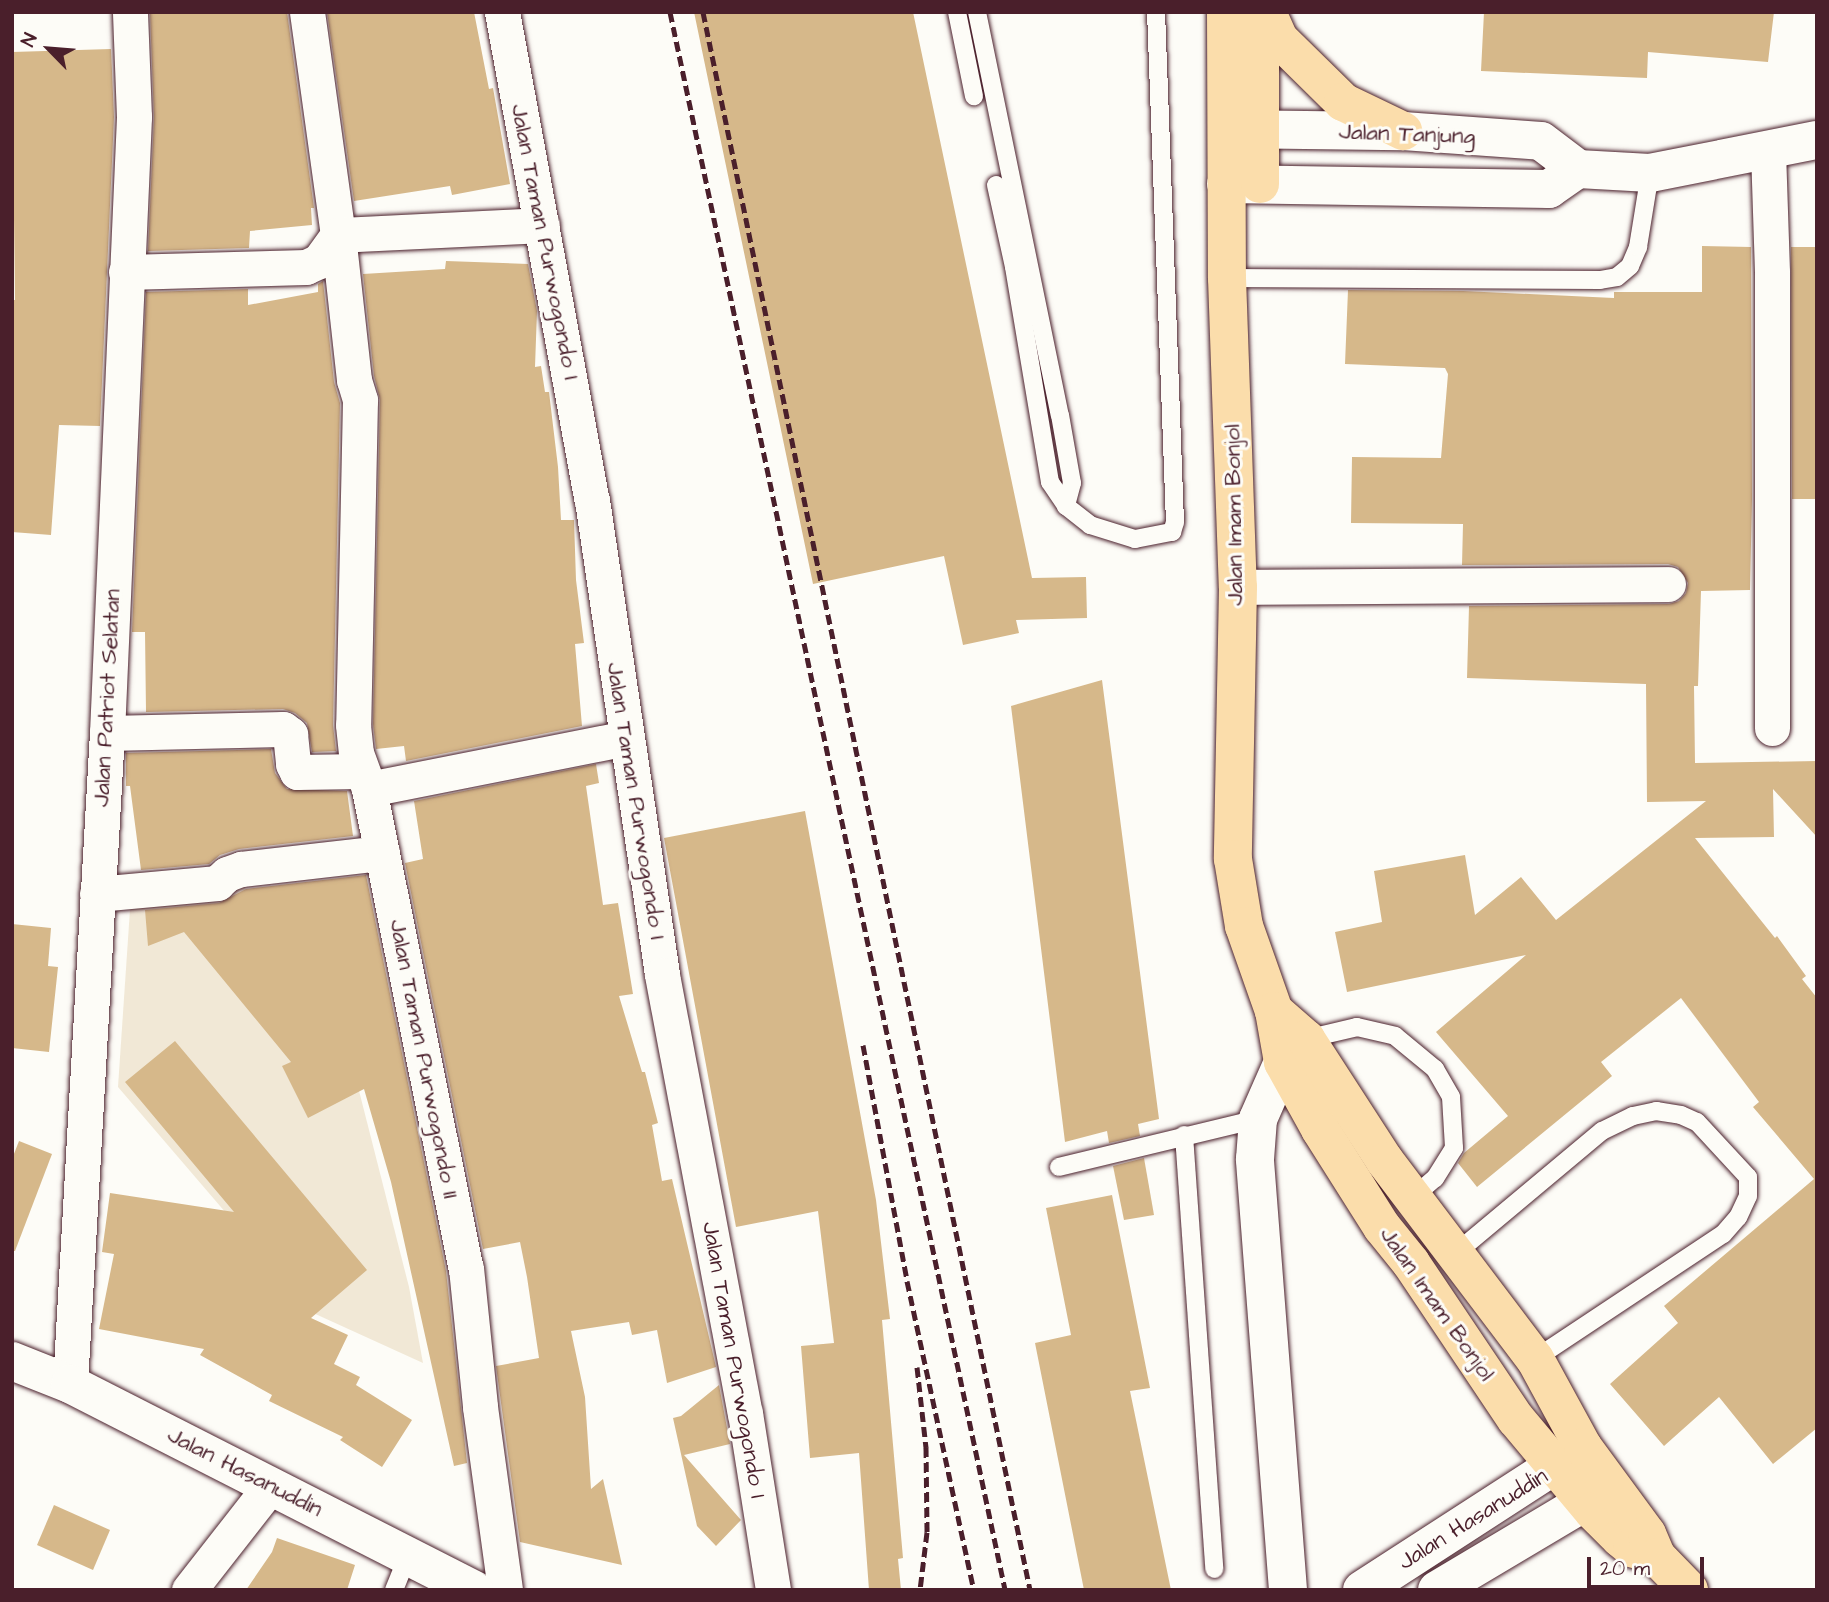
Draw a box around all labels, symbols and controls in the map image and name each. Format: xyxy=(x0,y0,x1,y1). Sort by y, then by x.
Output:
north arrow xyxy=(14,14,84,84)
text: N xyxy=(15,29,44,51)
street label: Jalan Taman Purwogondo I xyxy=(505,102,585,382)
street label: Jalan Tanjung xyxy=(1338,118,1476,150)
street label: Jalan Imam Bonjol xyxy=(1219,424,1249,606)
street label: Jalan Patriot Selatan xyxy=(88,588,126,808)
street label: Jalan Taman Purwogondo I xyxy=(600,660,672,942)
street label: Jalan Taman Purwogondo II xyxy=(383,917,465,1201)
street label: Jalan Taman Purwogondo I xyxy=(696,1219,772,1501)
street label: Jalan Imam Bonjol xyxy=(1374,1222,1500,1386)
street label: Jalan Hasanuddin xyxy=(163,1421,327,1523)
street label: Jalan Hasanuddin xyxy=(1393,1462,1553,1576)
scale bar xyxy=(1591,1542,1708,1586)
text: 20 m xyxy=(1600,1554,1650,1583)

